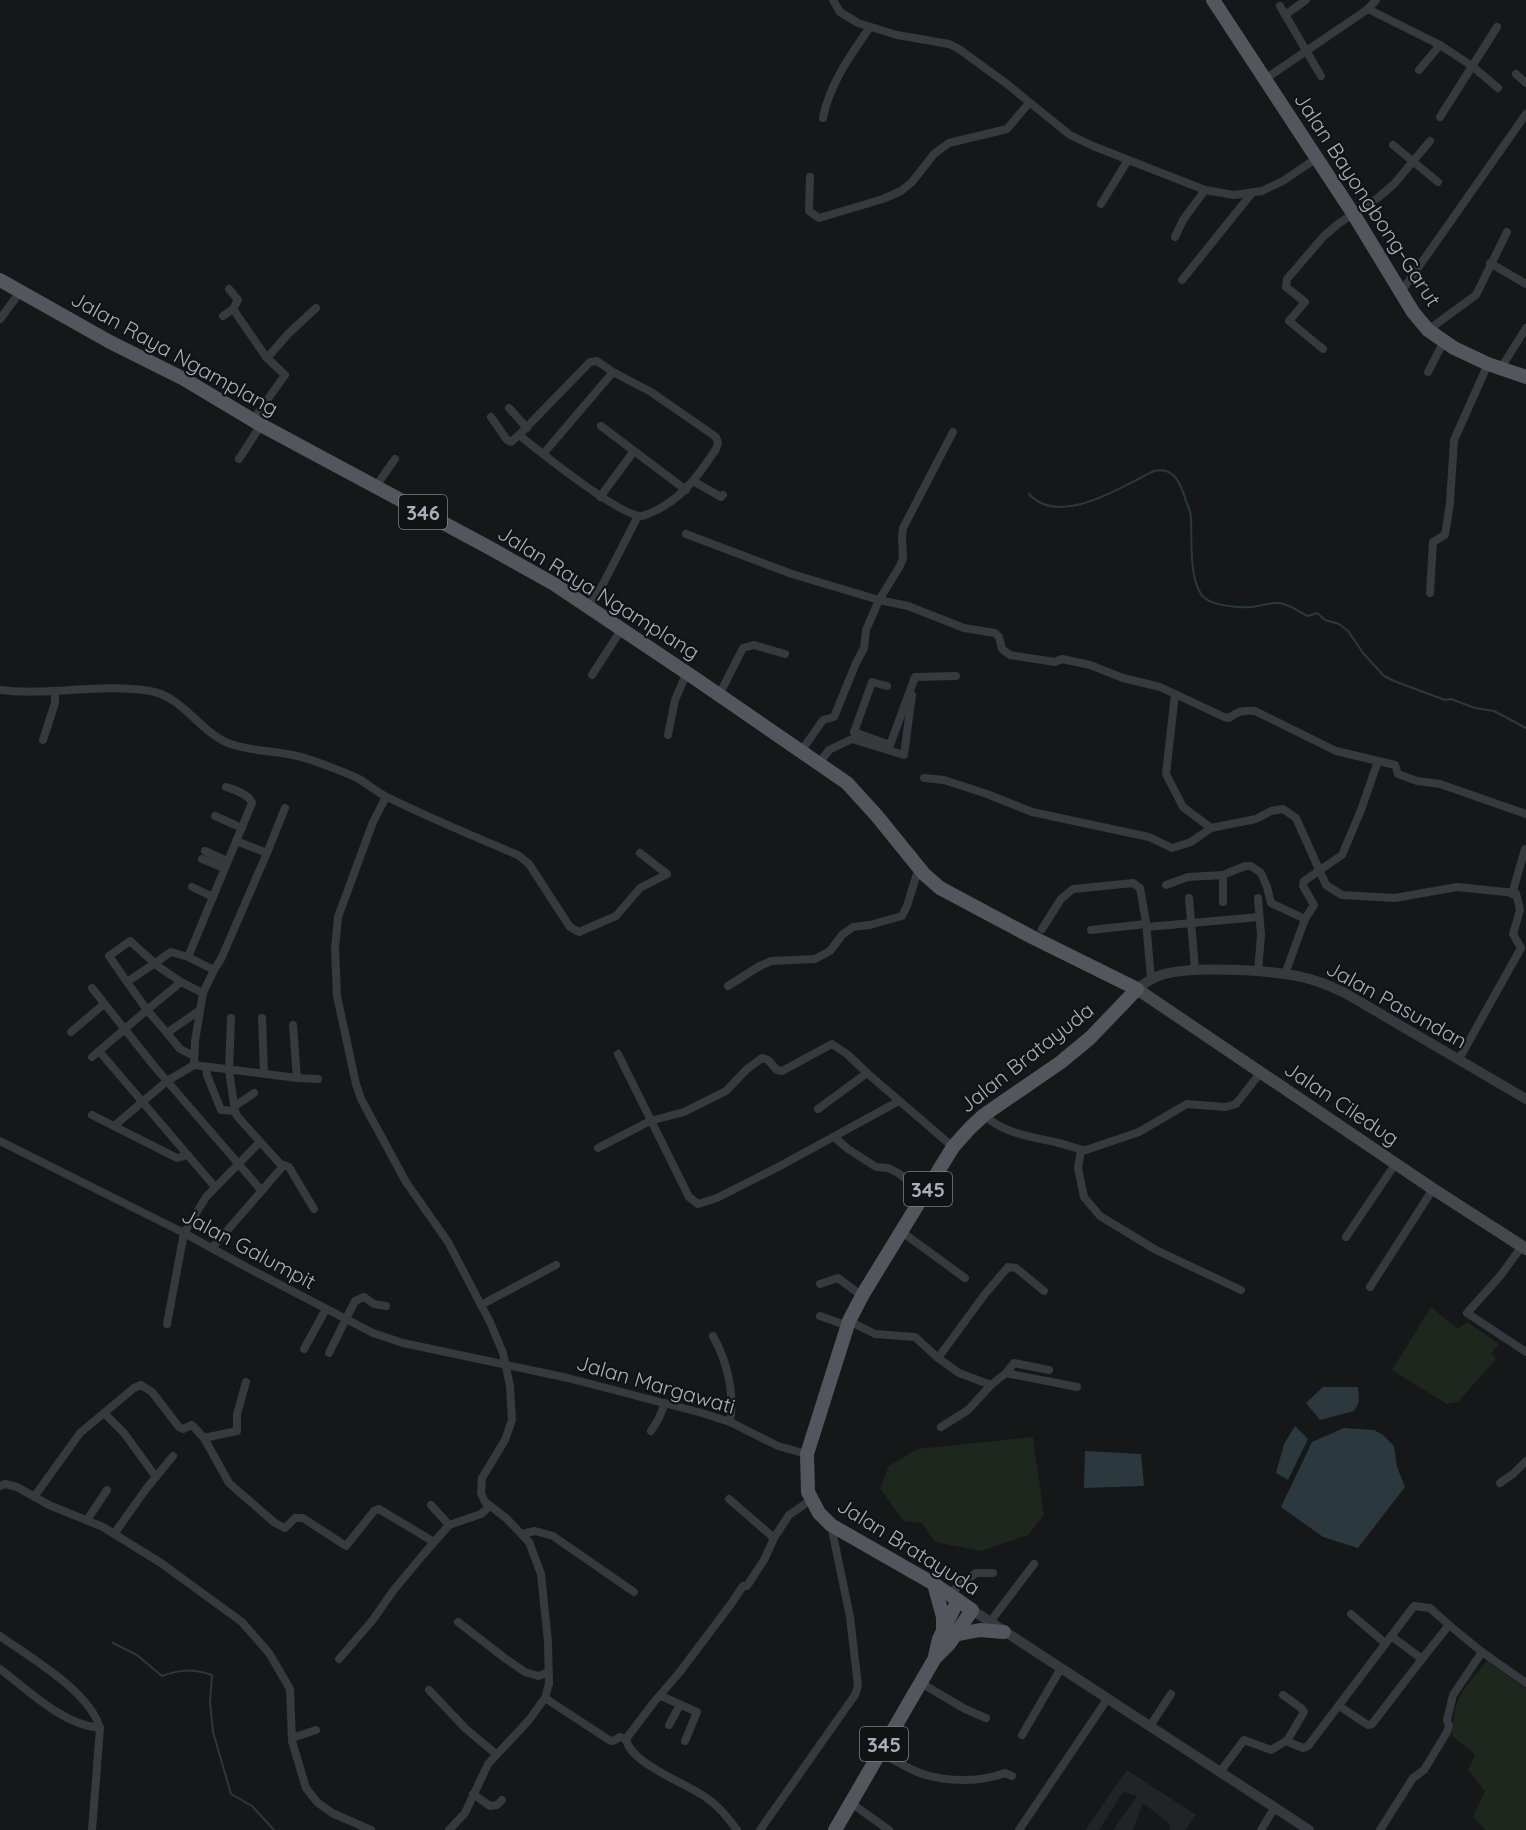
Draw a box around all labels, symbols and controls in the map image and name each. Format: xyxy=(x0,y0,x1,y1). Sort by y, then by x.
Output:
street label: Jalan Bayongbong-Garut xyxy=(1289,87,1447,311)
street label: Jalan Raya Ngamplang xyxy=(67,285,283,421)
road number: 346 xyxy=(399,495,447,529)
street label: Jalan Raya Ngamplang xyxy=(493,519,705,665)
street label: Jalan Pasundan xyxy=(1322,955,1472,1053)
street label: Jalan Bratayuda xyxy=(954,996,1098,1118)
street label: Jalan Ciledug xyxy=(1280,1055,1404,1151)
road number: 345 xyxy=(904,1172,952,1206)
street label: Jalan Galumpit xyxy=(178,1202,320,1294)
street label: Jalan Margawati xyxy=(574,1349,738,1419)
street label: Jalan Bratayuda xyxy=(833,1492,985,1600)
road number: 345 xyxy=(860,1727,908,1761)

